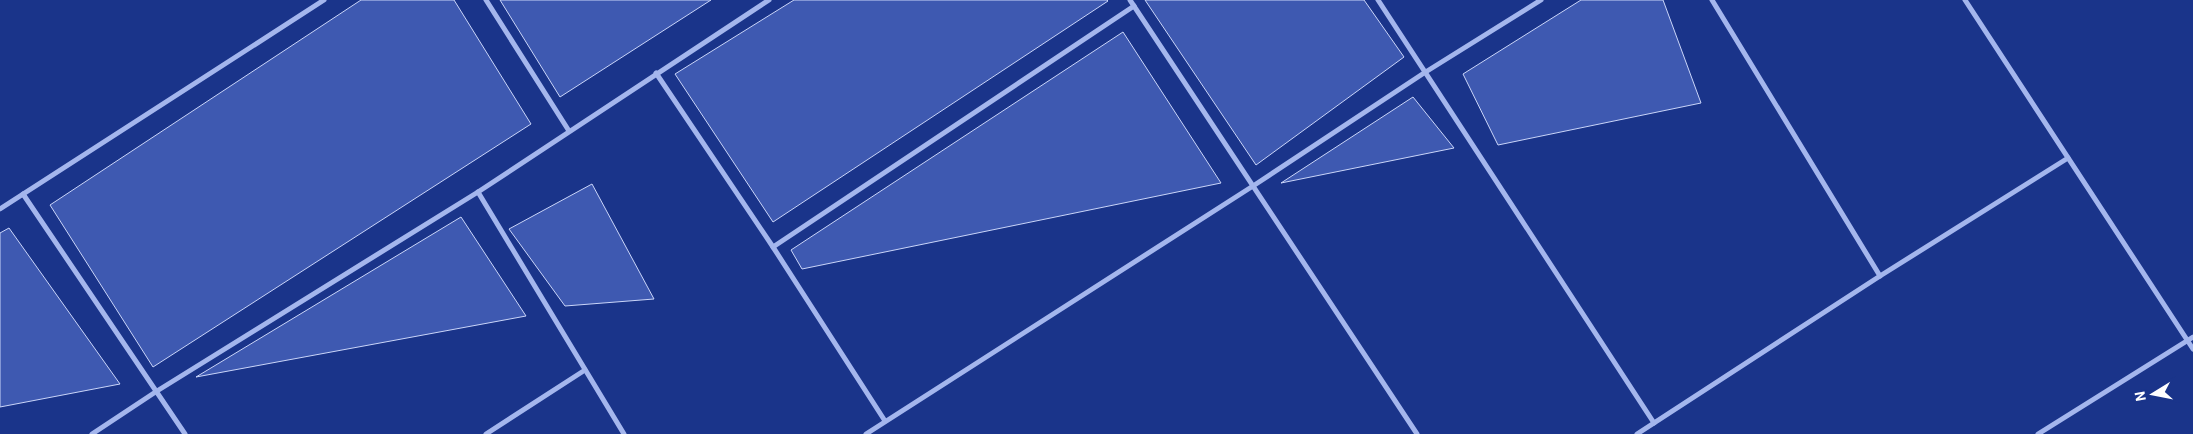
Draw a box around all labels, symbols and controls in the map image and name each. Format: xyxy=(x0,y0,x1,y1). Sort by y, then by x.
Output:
north arrow xyxy=(2128,369,2178,419)
text: N xyxy=(2131,390,2149,403)

